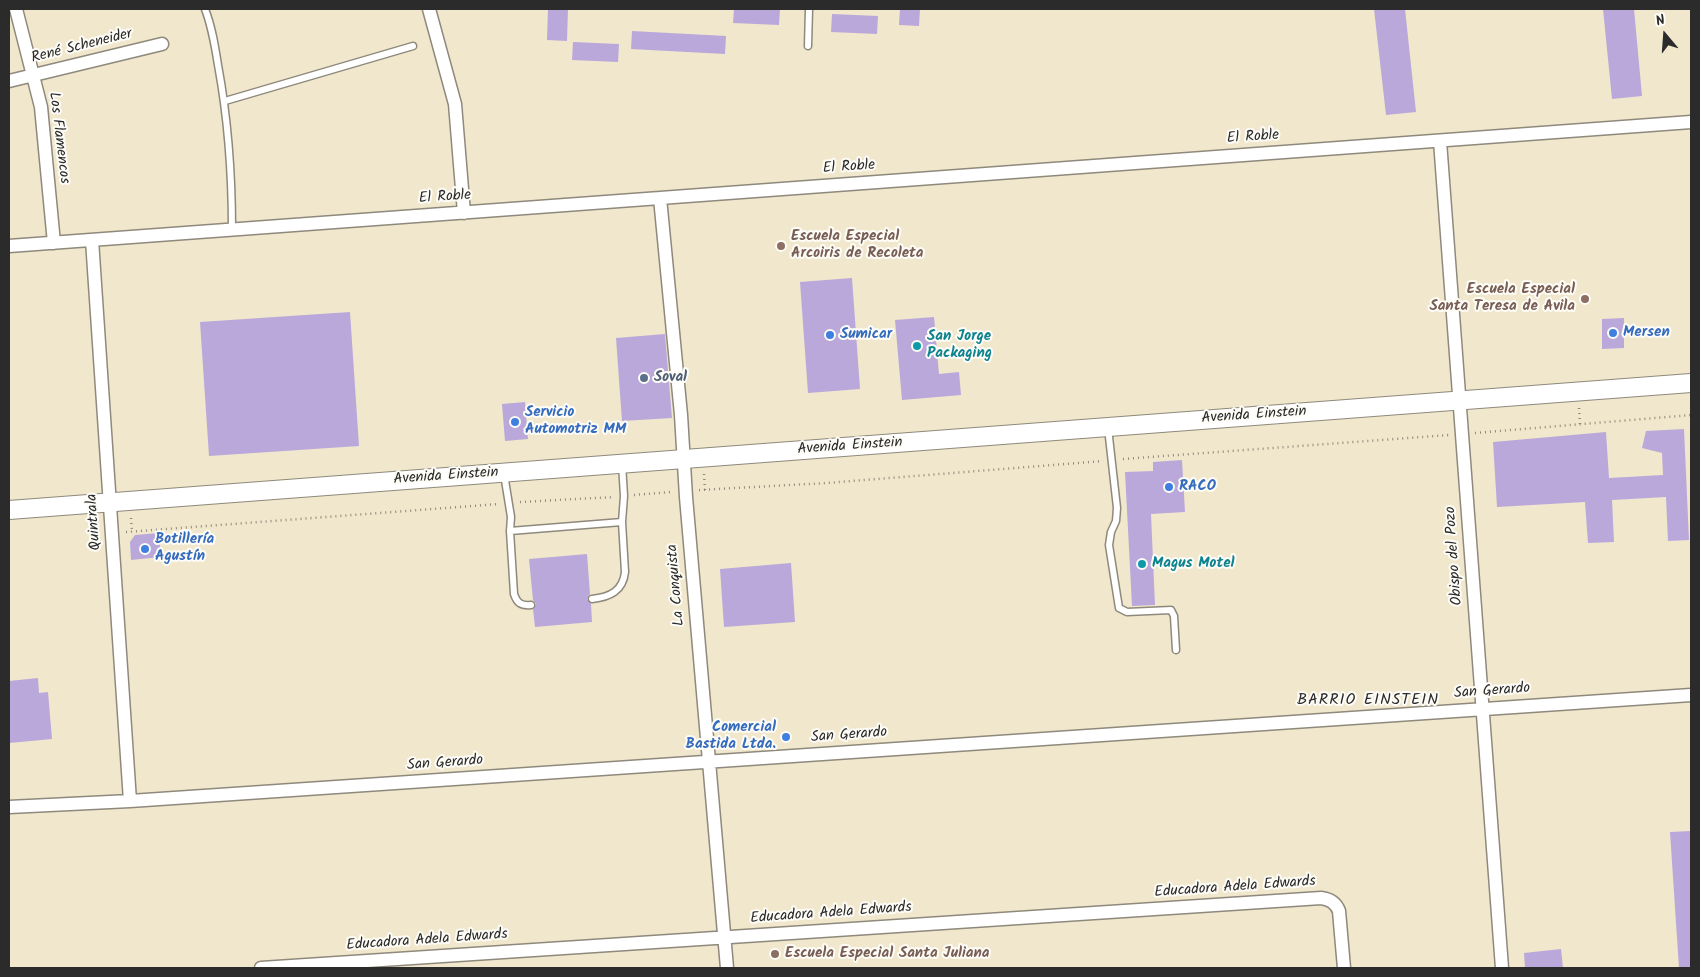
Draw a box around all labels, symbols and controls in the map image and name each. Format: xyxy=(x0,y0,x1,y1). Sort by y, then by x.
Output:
text: N xyxy=(1653,9,1668,33)
north arrow xyxy=(1640,10,1690,60)
street label: René Scheneider xyxy=(30,26,134,68)
street label: Los Flamencos xyxy=(43,91,73,185)
street label: El Roble xyxy=(1226,127,1280,149)
street label: El Roble xyxy=(822,157,876,179)
street label: El Roble xyxy=(418,187,472,209)
place label: Escuela Especial Arcoiris de Recoleta xyxy=(791,228,923,263)
marker: Escuela Especial Arcoiris de Recoleta xyxy=(775,240,787,252)
place label: Escuela Especial Santa Teresa de Avila xyxy=(1429,281,1575,316)
marker: Escuela Especial Santa Teresa de Avila xyxy=(1579,293,1591,305)
place label: Mersen xyxy=(1623,324,1670,342)
place label: Sumicar xyxy=(840,326,892,344)
marker: Mersen xyxy=(1607,327,1619,339)
place label: San Jorge Packaging xyxy=(927,328,992,363)
marker: Sumicar xyxy=(824,329,836,341)
marker: San Jorge Packaging xyxy=(911,340,923,352)
place label: Soval xyxy=(654,369,687,387)
marker: Soval xyxy=(638,372,650,384)
street label: Avenida Einstein xyxy=(1201,403,1307,429)
place label: Servicio Automotriz MM xyxy=(525,404,626,439)
marker: Servicio Automotriz MM xyxy=(509,416,521,428)
street label: Avenida Einstein xyxy=(797,434,903,460)
street label: Avenida Einstein xyxy=(393,464,499,490)
place label: RACO xyxy=(1179,478,1216,496)
marker: RACO xyxy=(1163,481,1175,493)
street label: Quintrala xyxy=(84,493,106,551)
street label: Obispo del Pozo xyxy=(1443,506,1467,606)
place label: Botillería Agustín xyxy=(155,531,214,566)
marker: Botillería Agustín xyxy=(139,543,151,555)
street label: La Conquista xyxy=(664,543,690,627)
place label: Magus Motel xyxy=(1152,555,1235,573)
marker: Magus Motel xyxy=(1136,558,1148,570)
street label: San Gerardo xyxy=(1453,680,1531,704)
district label: BARRIO EINSTEIN xyxy=(1295,691,1441,711)
place label: Comercial Bastida Ltda. xyxy=(686,719,776,754)
street label: San Gerardo xyxy=(810,724,888,748)
marker: Comercial Bastida Ltda. xyxy=(780,731,792,743)
street label: San Gerardo xyxy=(406,752,484,776)
street label: Educadora Adela Edwards xyxy=(1154,873,1316,903)
street label: Educadora Adela Edwards xyxy=(750,899,912,929)
street label: Educadora Adela Edwards xyxy=(346,926,508,956)
place label: Escuela Especial Santa Juliana xyxy=(785,945,989,963)
marker: Escuela Especial Santa Juliana xyxy=(769,948,781,960)

